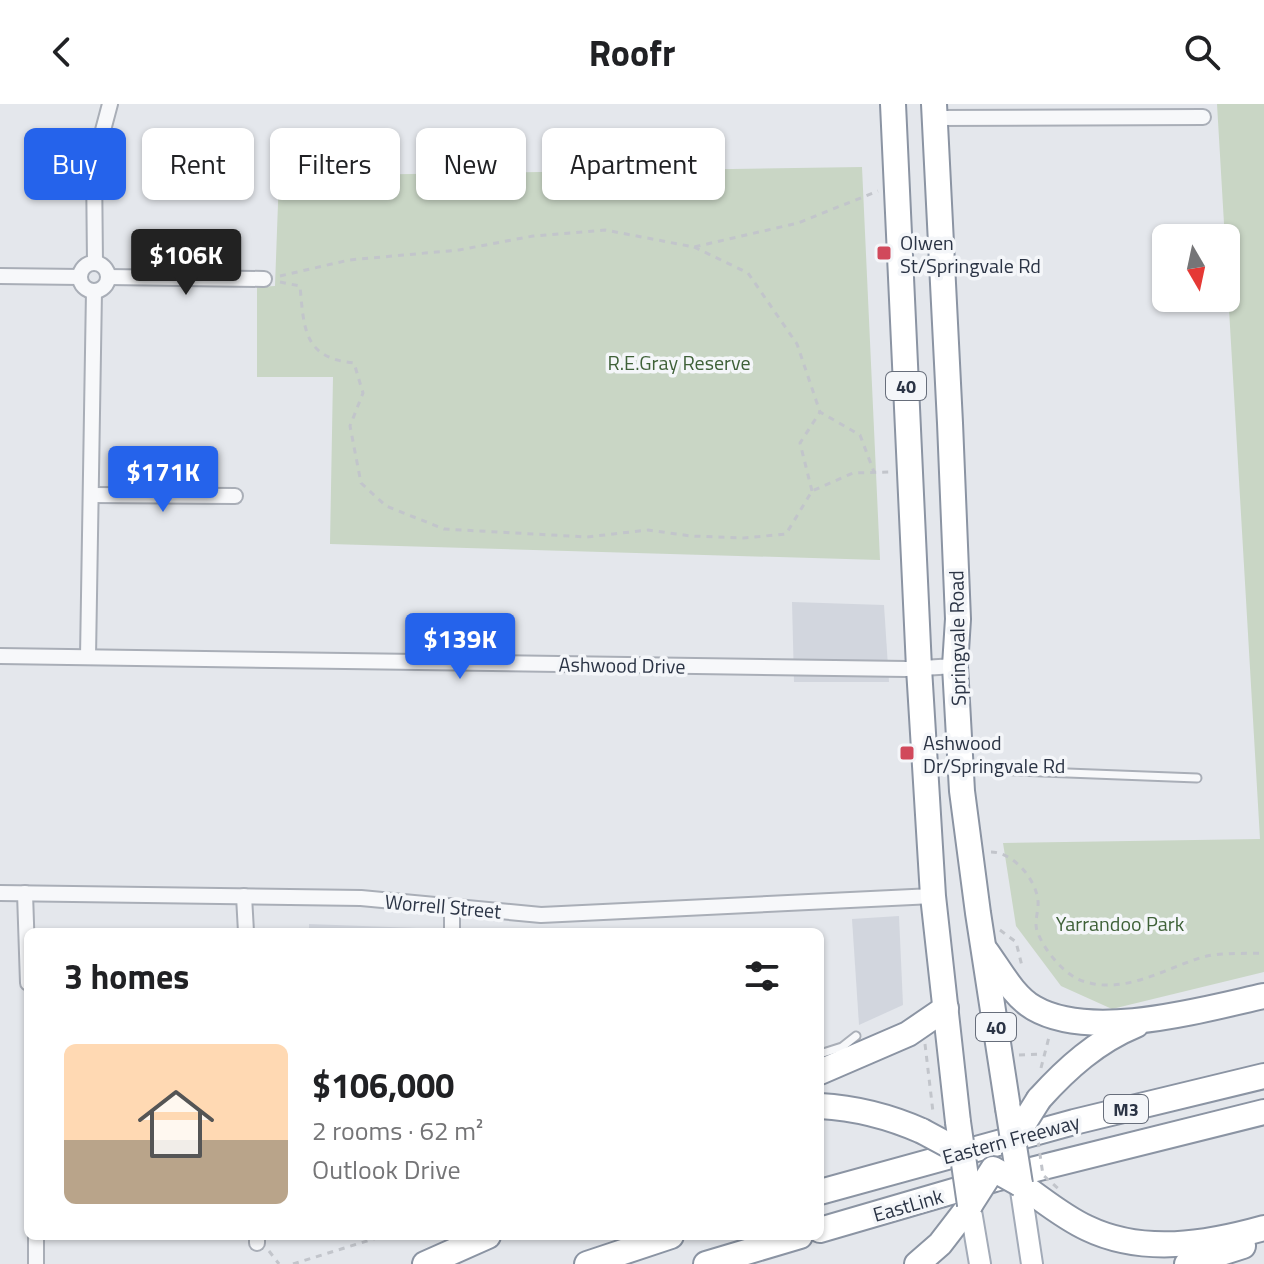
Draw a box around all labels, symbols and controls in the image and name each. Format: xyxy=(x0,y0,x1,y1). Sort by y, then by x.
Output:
text: Roofr xyxy=(589,25,675,80)
icon: back xyxy=(40,30,84,74)
icon: search xyxy=(1180,30,1224,74)
chip: Buy xyxy=(24,128,126,200)
chip: Rent xyxy=(142,128,254,200)
chip: Filters xyxy=(270,128,400,200)
chip: New xyxy=(416,128,526,200)
chip: Apartment xyxy=(542,128,725,200)
north arrow xyxy=(1152,224,1240,312)
map controls xyxy=(1152,224,1240,312)
place label: Olwen St/Springvale Rd xyxy=(900,227,1041,281)
pin: $106K xyxy=(130,229,242,297)
text: $106K xyxy=(149,235,223,274)
marker: Olwen St/Springvale Rd xyxy=(875,244,893,262)
park label: R.E.Gray Reserve xyxy=(607,347,751,378)
road number: 40 xyxy=(886,372,926,400)
pin: $171K xyxy=(107,446,219,514)
text: $171K xyxy=(126,452,200,491)
street label: Springvale Road xyxy=(940,570,974,706)
pin: $139K xyxy=(404,613,516,681)
text: $139K xyxy=(423,619,497,658)
street label: Ashwood Drive xyxy=(558,648,686,682)
place label: Ashwood Dr/Springvale Rd xyxy=(923,727,1065,781)
marker: Ashwood Dr/Springvale Rd xyxy=(898,744,916,762)
street label: Worrell Street xyxy=(383,885,503,927)
park label: Yarrandoo Park xyxy=(1056,908,1185,939)
text: 3 homes xyxy=(64,950,189,1002)
icon: filters xyxy=(740,954,784,998)
road number: 40 xyxy=(976,1013,1016,1041)
text: $106,000 xyxy=(312,1059,454,1111)
icon: home xyxy=(128,1076,224,1172)
road number: M3 xyxy=(1104,1095,1148,1123)
street label: Eastern Freeway xyxy=(939,1106,1084,1172)
text: 2 rooms · 62 m² xyxy=(312,1111,483,1150)
text: Outlook Drive xyxy=(312,1150,461,1189)
street label: EastLink xyxy=(869,1180,947,1230)

